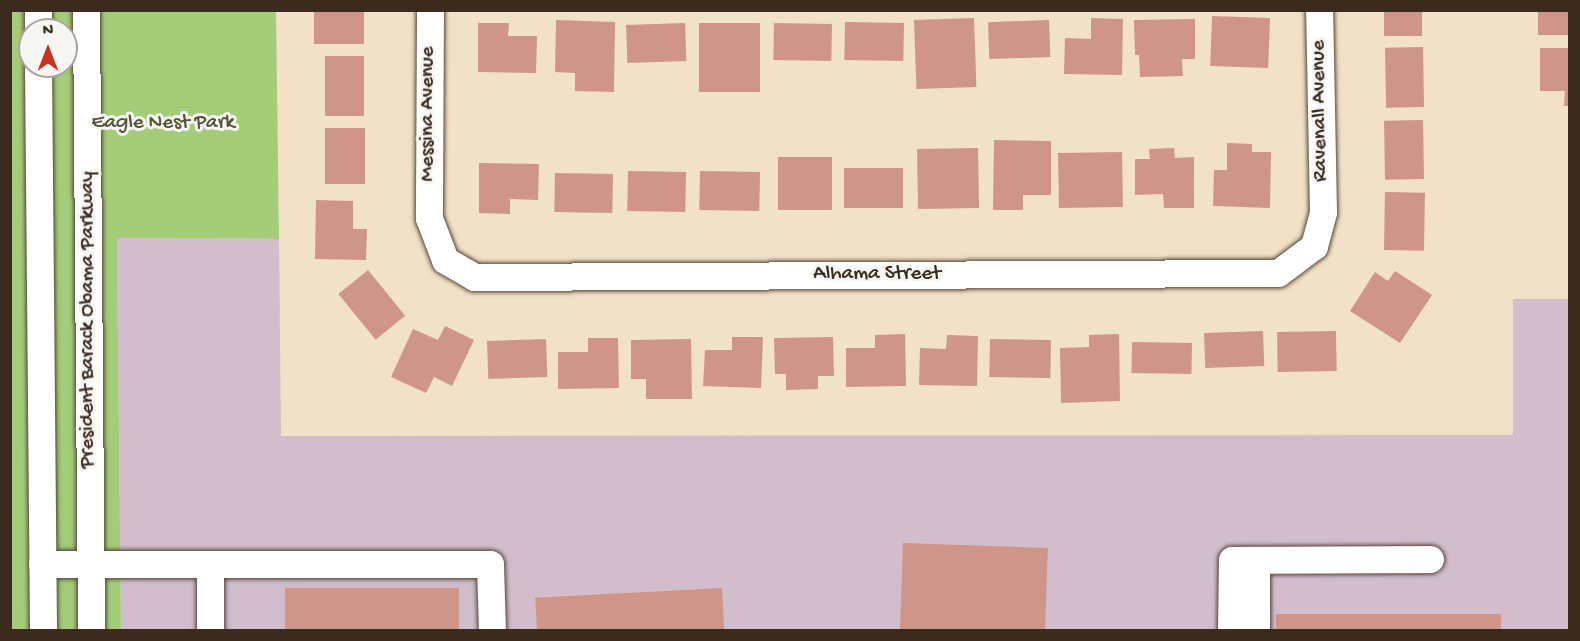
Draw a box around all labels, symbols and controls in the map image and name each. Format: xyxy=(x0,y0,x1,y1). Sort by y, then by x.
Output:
north arrow xyxy=(18,18,78,78)
text: N xyxy=(43,22,53,41)
street label: Ravenall Avenue xyxy=(1307,40,1335,182)
street label: Messina Avenue xyxy=(416,46,442,182)
park label: Eagle Nest Park xyxy=(92,111,234,137)
street label: President Barack Obama Parkway xyxy=(76,171,102,469)
street label: Alhama Street xyxy=(813,262,941,288)

